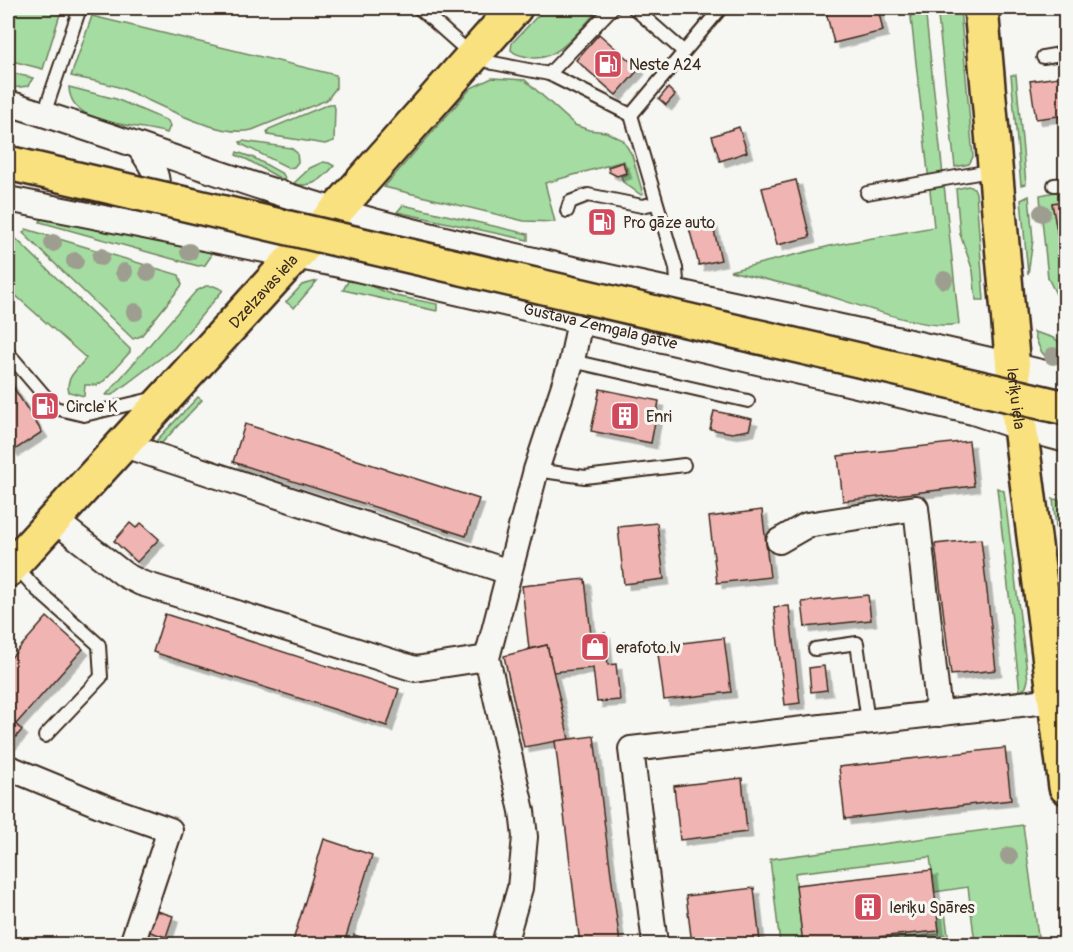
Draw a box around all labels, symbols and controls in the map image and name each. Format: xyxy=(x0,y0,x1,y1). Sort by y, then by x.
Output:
fuel station icon: Neste A24 xyxy=(592,48,624,80)
place label: Neste A24 xyxy=(629,55,701,75)
fuel station icon: Pro gāze auto xyxy=(586,206,618,238)
place label: Pro gāze auto xyxy=(623,213,716,233)
street label: Dzelzavas iela xyxy=(225,250,303,333)
street label: Gustava Zemgala gatve xyxy=(521,299,679,354)
street label: Ieriķu iela xyxy=(1002,367,1029,431)
fuel station icon: Circle K xyxy=(29,390,61,422)
place label: Circle K xyxy=(66,397,118,417)
building icon: Enri xyxy=(609,400,641,432)
place label: Enri xyxy=(646,407,672,427)
shop icon: erafoto.lv xyxy=(579,631,611,663)
place label: erafoto.lv xyxy=(616,638,681,658)
building icon: Ieriķu Spāres xyxy=(852,891,884,923)
place label: Ieriķu Spāres xyxy=(889,898,975,918)

